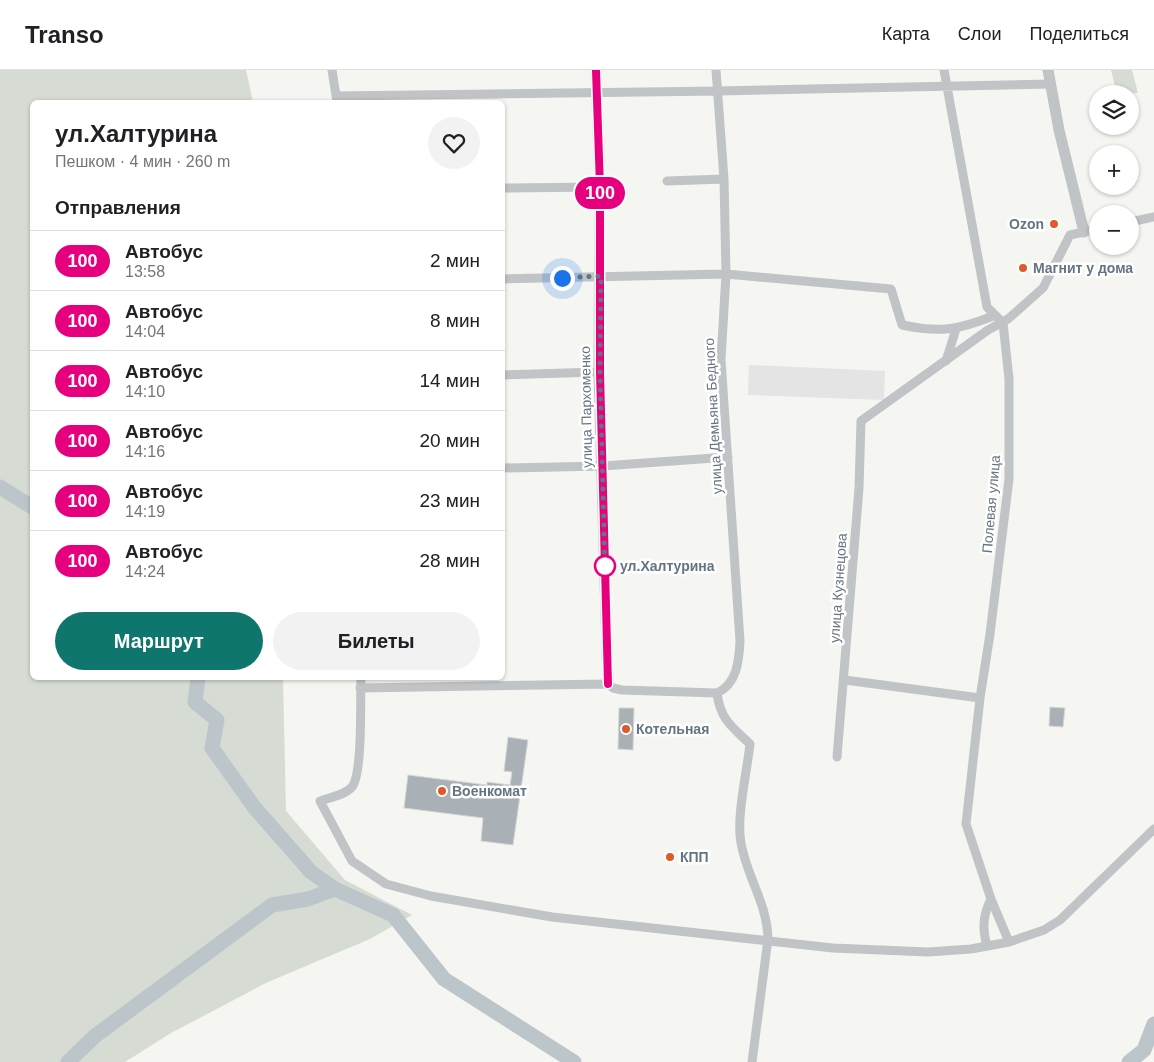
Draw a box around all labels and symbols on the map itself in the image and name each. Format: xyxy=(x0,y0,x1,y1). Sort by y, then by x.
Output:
line badge: 100 xyxy=(571,177,629,209)
place label: Ozon xyxy=(1009,216,1044,232)
marker: Ozon xyxy=(1048,218,1060,230)
place label: Магнит у дома xyxy=(1033,260,1133,276)
marker: Магнит у дома xyxy=(1017,262,1029,274)
your location xyxy=(550,266,575,291)
street label: улица Демьяна Бедного xyxy=(701,337,725,495)
street label: улица Пархоменко xyxy=(577,346,595,468)
street label: Полевая улица xyxy=(979,454,1003,554)
street label: улица Кузнецова xyxy=(826,532,850,644)
marker: ул.Халтурина xyxy=(594,555,616,577)
place label: ул.Халтурина xyxy=(620,558,715,574)
place label: Котельная xyxy=(636,721,709,737)
marker: Котельная xyxy=(620,723,632,735)
place label: Военкомат xyxy=(452,783,527,799)
marker: Военкомат xyxy=(436,785,448,797)
place label: КПП xyxy=(680,849,709,865)
marker: КПП xyxy=(664,851,676,863)

